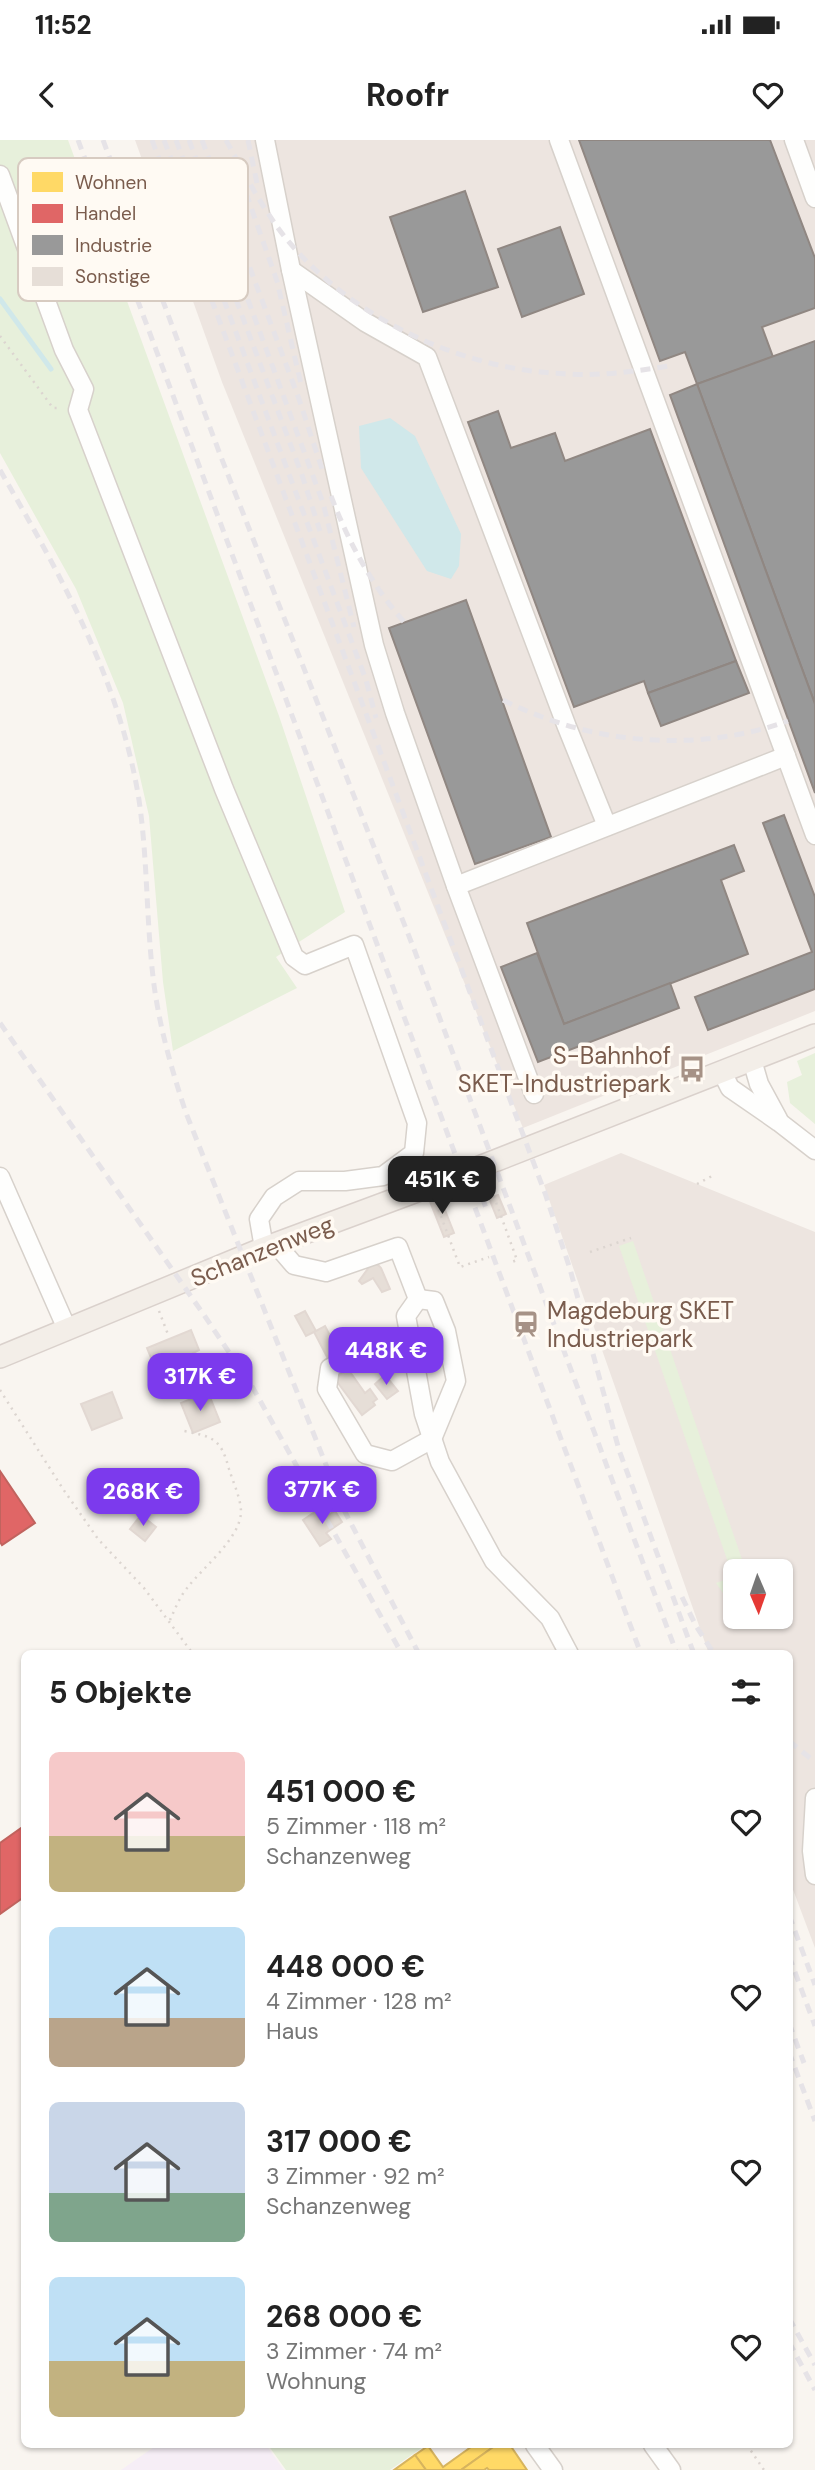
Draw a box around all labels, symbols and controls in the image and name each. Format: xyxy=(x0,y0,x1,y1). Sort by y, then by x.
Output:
text: 11:52 xyxy=(35,8,92,42)
text: Roofr xyxy=(366,74,449,116)
icon: back xyxy=(28,76,66,114)
icon: heart xyxy=(749,76,787,114)
legend xyxy=(18,158,248,301)
text: Wohnen xyxy=(75,170,147,195)
text: Handel xyxy=(75,201,136,226)
text: Industrie xyxy=(75,233,152,258)
text: Sonstige xyxy=(75,264,150,289)
place label: S-Bahnhof SKET-Industriepark xyxy=(458,1040,671,1099)
bus stop icon: S-Bahnhof SKET-Industriepark xyxy=(677,1054,707,1084)
pin: 451K € xyxy=(385,1156,499,1216)
text: 451K € xyxy=(404,1164,480,1194)
street label: Schanzenweg xyxy=(186,1208,338,1294)
place label: Magdeburg SKET Industriepark xyxy=(547,1295,734,1354)
station icon: Magdeburg SKET Industriepark xyxy=(511,1309,541,1339)
pin: 448K € xyxy=(329,1328,443,1387)
text: 448K € xyxy=(344,1335,428,1365)
pin: 317K € xyxy=(143,1354,257,1413)
text: 317K € xyxy=(163,1361,237,1391)
pin: 377K € xyxy=(265,1466,379,1526)
pin: 268K € xyxy=(86,1468,200,1528)
text: 377K € xyxy=(283,1474,361,1504)
text: 268K € xyxy=(102,1476,184,1506)
north arrow xyxy=(723,1559,793,1629)
map controls xyxy=(723,1559,793,1629)
text: 5 Objekte xyxy=(49,1673,192,1712)
icon: filters xyxy=(727,1673,765,1711)
text: 451 000 € xyxy=(266,1772,416,1811)
icon: home xyxy=(105,1780,189,1864)
icon: heart xyxy=(727,1803,765,1841)
text: 5 Zimmer · 118 m² xyxy=(266,1811,446,1841)
text: Schanzenweg xyxy=(266,1841,411,1871)
text: 448 000 € xyxy=(266,1947,425,1986)
icon: home xyxy=(105,1955,189,2039)
icon: heart xyxy=(727,1978,765,2016)
text: 4 Zimmer · 128 m² xyxy=(266,1986,452,2016)
text: Haus xyxy=(266,2016,319,2046)
text: 317 000 € xyxy=(266,2122,412,2161)
icon: home xyxy=(105,2130,189,2214)
icon: heart xyxy=(727,2153,765,2191)
text: 3 Zimmer · 92 m² xyxy=(266,2161,445,2191)
text: Schanzenweg xyxy=(266,2191,411,2221)
text: 268 000 € xyxy=(266,2297,422,2336)
icon: home xyxy=(105,2305,189,2389)
icon: heart xyxy=(727,2328,765,2366)
text: 3 Zimmer · 74 m² xyxy=(266,2336,442,2366)
text: Wohnung xyxy=(266,2366,366,2396)

